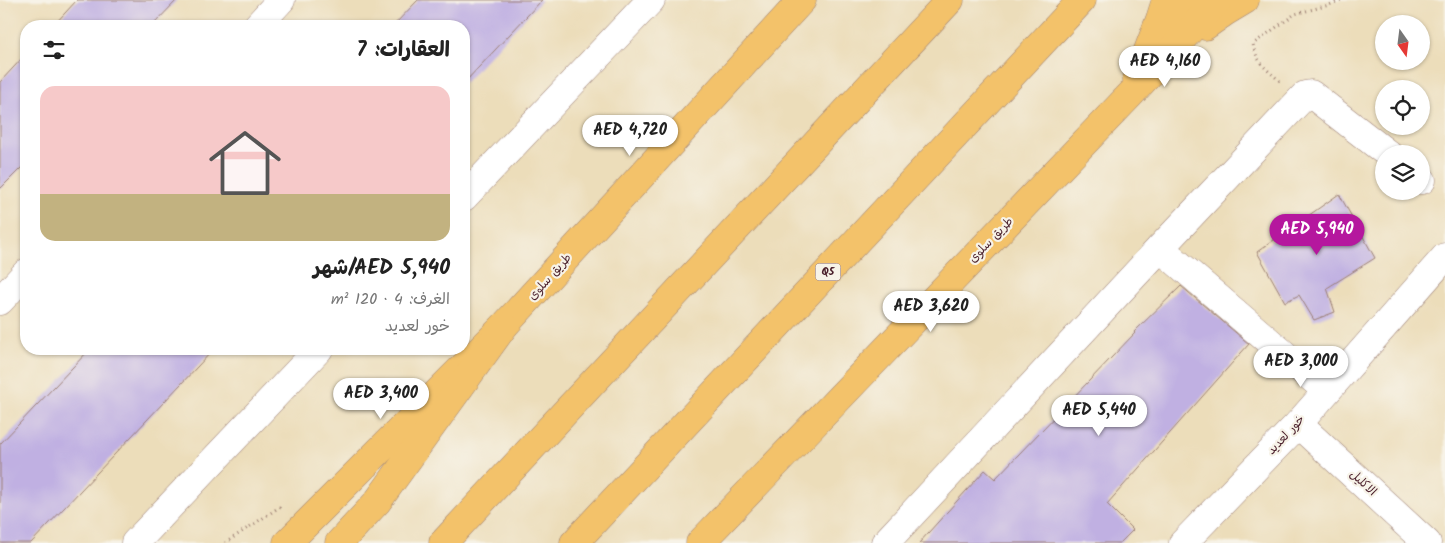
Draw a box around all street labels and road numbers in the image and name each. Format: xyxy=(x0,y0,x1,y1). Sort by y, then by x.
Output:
street label: طريق سلوى xyxy=(964,213,1018,267)
street label: طريق سلوى xyxy=(524,249,576,305)
road number: Q5 xyxy=(816,264,840,280)
street label: خور لعديد xyxy=(1262,411,1310,459)
street label: الاكليل xyxy=(1345,465,1381,501)

